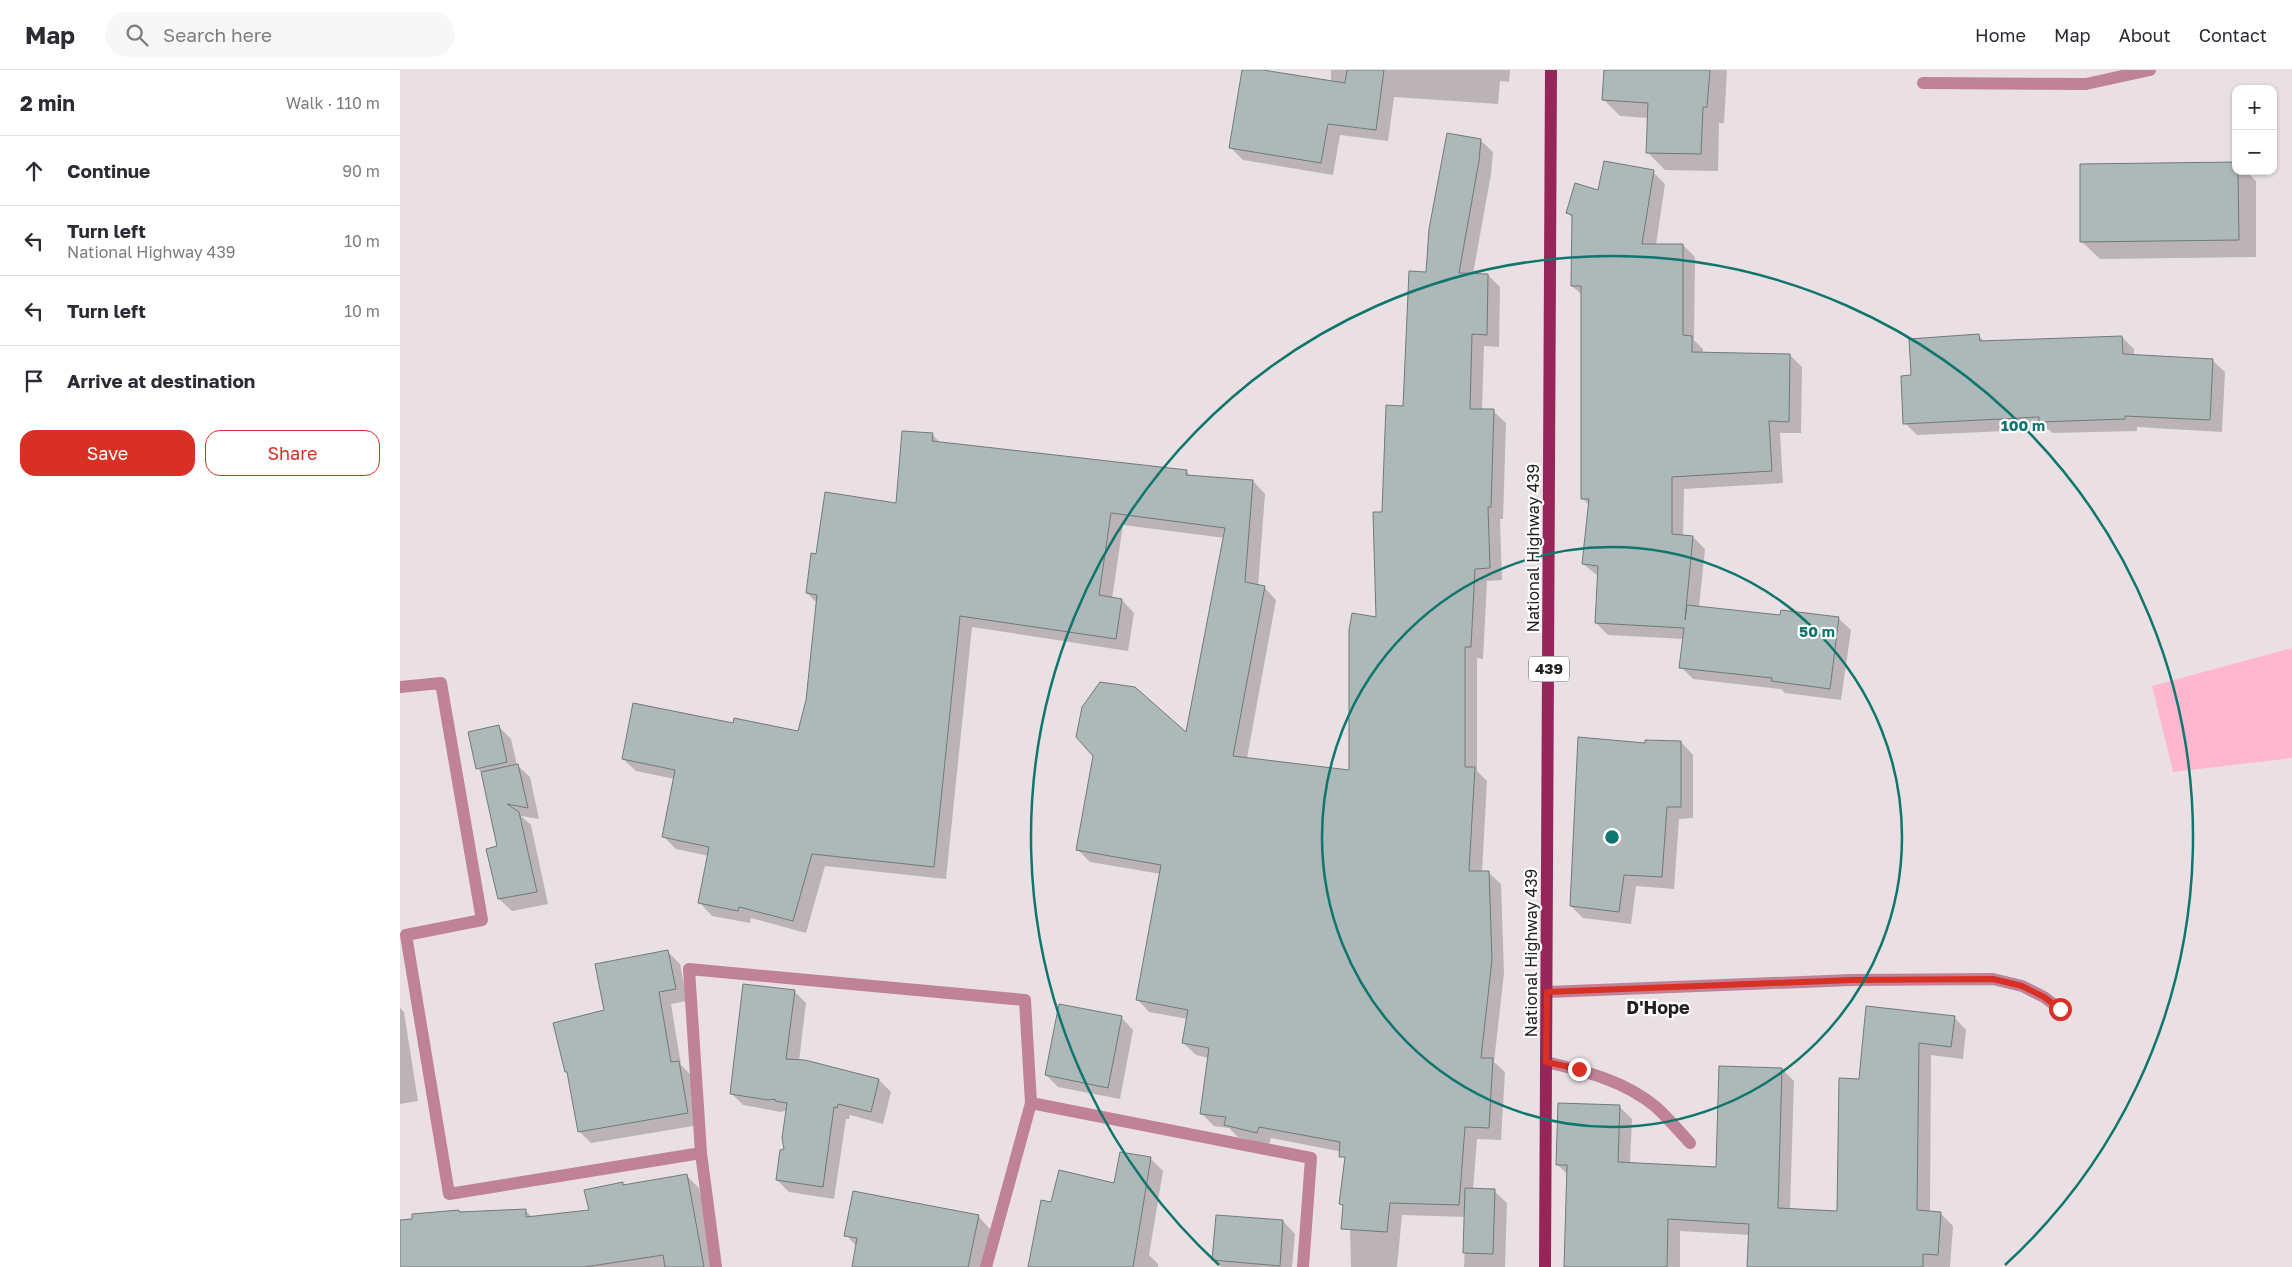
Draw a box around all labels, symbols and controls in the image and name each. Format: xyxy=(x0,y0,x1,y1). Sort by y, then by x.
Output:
search box xyxy=(105,12,455,57)
text: Map xyxy=(25,20,75,49)
icon: search xyxy=(123,21,151,49)
text: Search here xyxy=(163,23,272,46)
text: Home xyxy=(1975,24,2026,46)
text: Map xyxy=(2054,24,2091,46)
text: About xyxy=(2119,24,2171,46)
text: Contact xyxy=(2199,24,2267,46)
map controls xyxy=(2232,85,2277,175)
button: + xyxy=(2232,85,2277,130)
text: 2 min xyxy=(20,90,75,116)
text: Walk · 110 m xyxy=(286,93,380,113)
button: − xyxy=(2232,130,2277,175)
icon: ahead xyxy=(20,157,48,185)
text: Continue xyxy=(67,159,150,182)
text: 90 m xyxy=(342,161,380,181)
text: Turn left xyxy=(67,219,146,242)
icon: left xyxy=(20,227,48,255)
text: 10 m xyxy=(344,231,380,251)
text: National Highway 439 xyxy=(67,242,235,262)
icon: left xyxy=(20,297,48,325)
text: Turn left xyxy=(67,299,146,322)
text: 10 m xyxy=(344,301,380,321)
icon: arrive xyxy=(20,367,48,395)
text: Arrive at destination xyxy=(67,369,255,392)
text: 100 m xyxy=(2001,416,2045,434)
button: Save xyxy=(20,430,195,476)
button: Share xyxy=(205,430,380,476)
street label: National Highway 439 xyxy=(1523,464,1543,632)
text: 50 m xyxy=(1799,622,1835,640)
road number: 439 xyxy=(1529,656,1569,682)
centre of rings xyxy=(1603,828,1621,846)
street label: National Highway 439 xyxy=(1521,869,1541,1037)
district label: D'Hope xyxy=(1626,996,1690,1018)
route start xyxy=(2049,998,2072,1021)
route end xyxy=(1568,1058,1591,1081)

